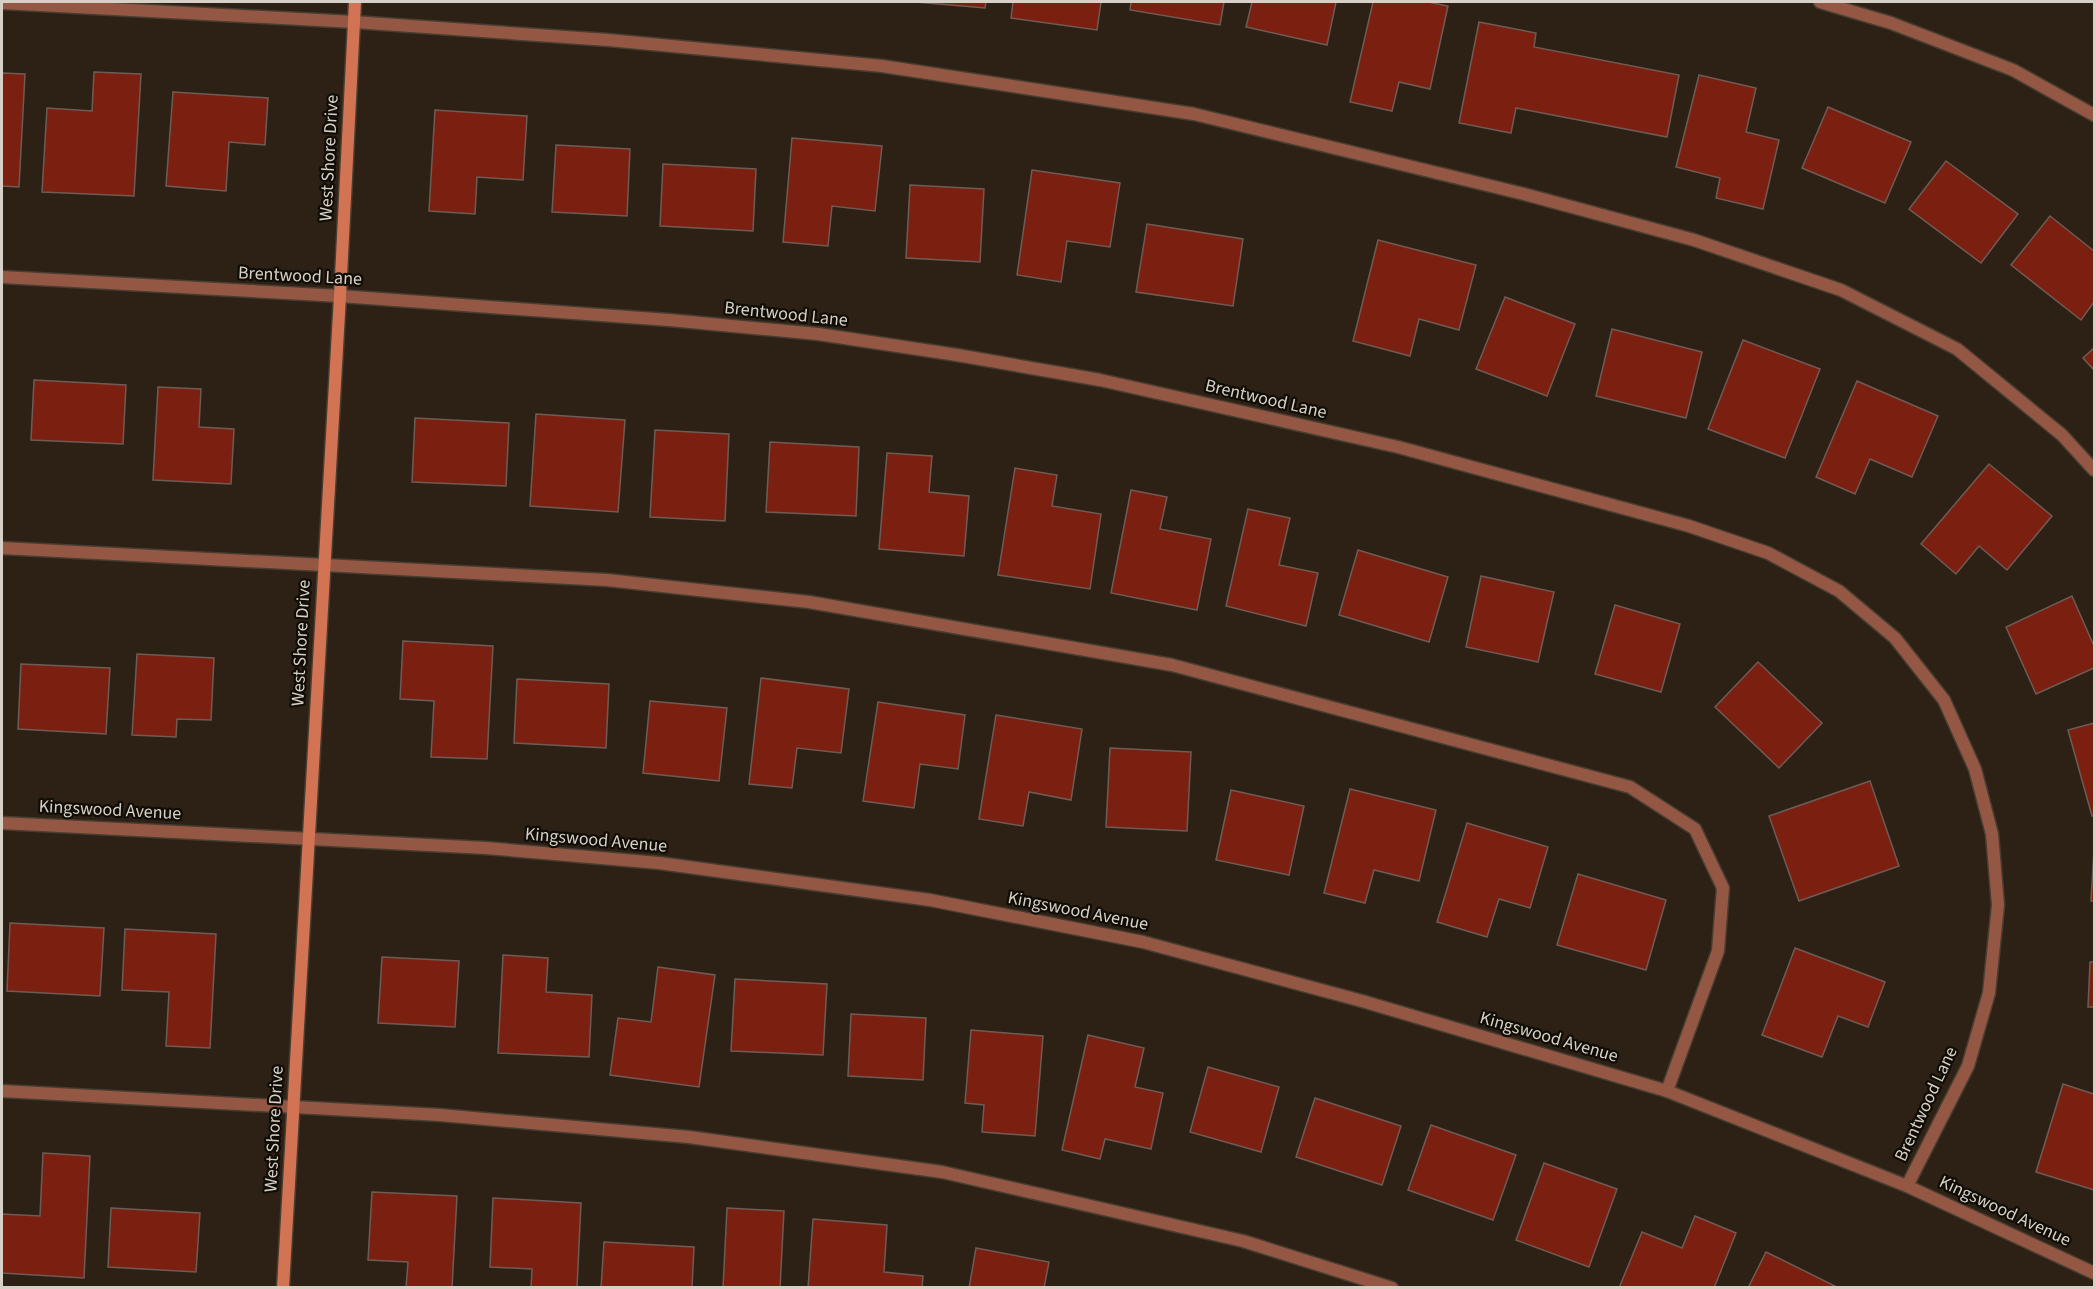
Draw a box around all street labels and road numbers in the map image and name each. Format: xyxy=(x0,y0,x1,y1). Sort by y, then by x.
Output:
street label: West Shore Drive xyxy=(313,94,345,222)
street label: Brentwood Lane xyxy=(237,260,363,292)
street label: Brentwood Lane xyxy=(723,295,849,333)
street label: Brentwood Lane xyxy=(1203,373,1329,425)
street label: West Shore Drive xyxy=(285,579,317,707)
street label: Kingswood Avenue xyxy=(38,794,182,826)
street label: Kingswood Avenue xyxy=(524,821,668,859)
street label: Kingswood Avenue xyxy=(1006,885,1151,937)
street label: Kingswood Avenue xyxy=(1477,1005,1621,1069)
street label: Brentwood Lane xyxy=(1888,1042,1964,1166)
street label: West Shore Drive xyxy=(258,1065,290,1193)
street label: Kingswood Avenue xyxy=(1935,1170,2075,1253)

